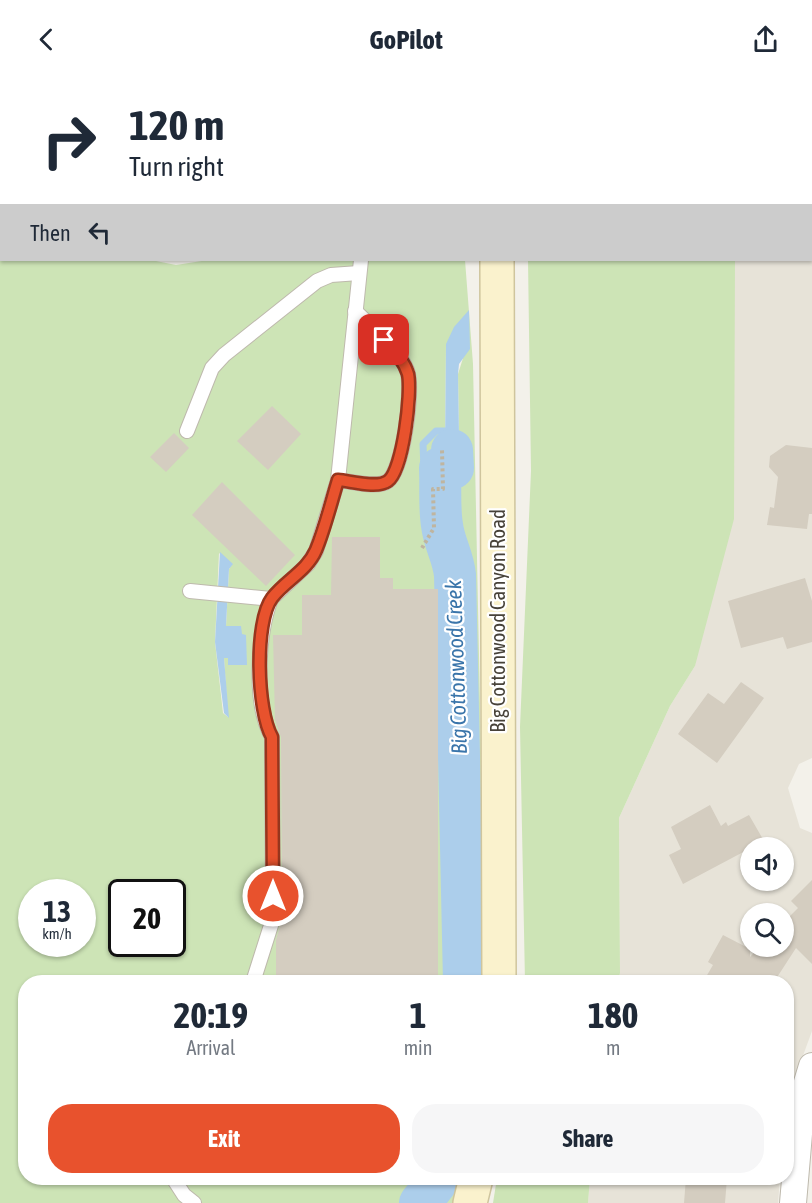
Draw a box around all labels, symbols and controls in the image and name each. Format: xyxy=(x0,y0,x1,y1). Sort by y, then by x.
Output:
icon: back xyxy=(30,23,63,56)
icon: share xyxy=(749,23,782,56)
text: GoPilot xyxy=(369,24,443,55)
text: 120 m xyxy=(129,101,224,149)
icon: right xyxy=(30,102,108,180)
text: Turn right xyxy=(129,151,224,182)
icon: left xyxy=(83,216,116,249)
text: Then xyxy=(30,220,71,246)
pin xyxy=(358,314,409,365)
icon: arrive xyxy=(367,323,400,356)
street label: Big Cottonwood Canyon Road xyxy=(485,509,509,733)
water label: Big Cottonwood Creek xyxy=(440,579,472,755)
map controls xyxy=(740,837,794,957)
button: sound xyxy=(740,837,794,891)
position arrow xyxy=(241,864,305,928)
speed limit sign: 20 xyxy=(108,879,186,957)
text: 13 xyxy=(43,894,71,928)
button: search xyxy=(740,903,794,957)
text: km/h xyxy=(42,925,72,942)
text: 20:19 xyxy=(173,994,248,1036)
text: 1 xyxy=(410,994,426,1036)
text: 180 xyxy=(588,994,639,1036)
text: Arrival xyxy=(186,1036,235,1059)
text: min xyxy=(404,1036,432,1059)
text: m xyxy=(606,1036,620,1059)
button: Exit xyxy=(48,1104,400,1173)
button: Share xyxy=(412,1104,764,1173)

